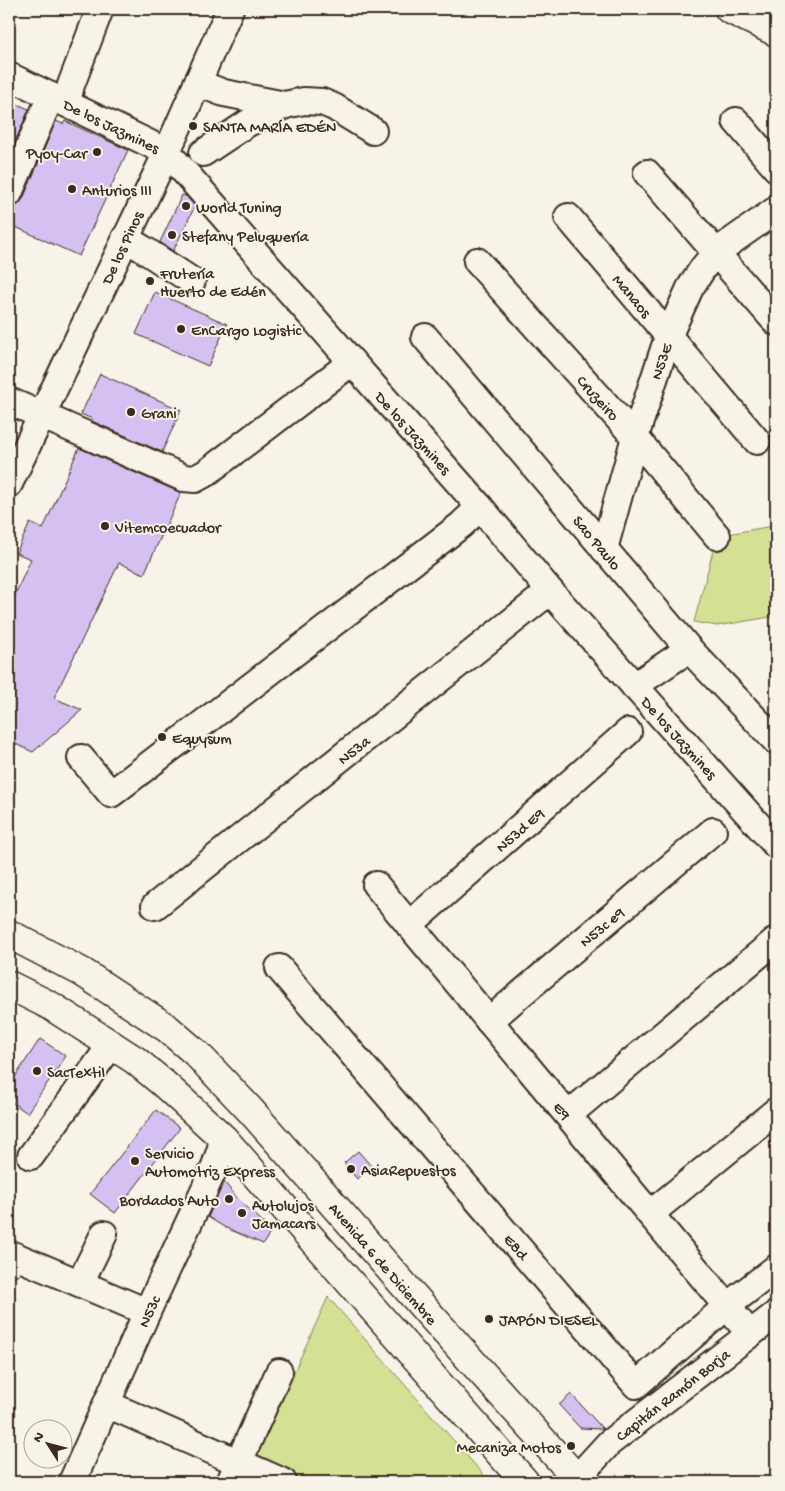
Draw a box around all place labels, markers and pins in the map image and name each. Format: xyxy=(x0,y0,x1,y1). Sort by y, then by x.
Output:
place label: SANTA MARÍA EDÉN xyxy=(203,119,337,139)
marker: SANTA MARÍA EDÉN xyxy=(187,120,199,132)
place label: Pyoy-Car xyxy=(25,146,88,165)
marker: Pyoy-Car xyxy=(91,146,103,158)
marker: Anturios III xyxy=(66,183,78,195)
place label: Anturios III xyxy=(82,183,152,202)
marker: World Tuning xyxy=(180,200,192,212)
place label: World Tuning xyxy=(196,200,282,219)
marker: Stefany Peluquería xyxy=(166,229,178,241)
place label: Stefany Peluquería xyxy=(182,229,310,248)
place label: Frutería Huerto de Edén xyxy=(159,266,266,303)
marker: Frutería Huerto de Edén xyxy=(144,275,156,287)
marker: EnCargo Logistic xyxy=(175,323,187,335)
place label: EnCargo Logistic xyxy=(191,323,302,342)
marker: Grani xyxy=(125,406,137,418)
place label: Grani xyxy=(141,406,177,425)
marker: Vitemcoecuador xyxy=(99,520,111,532)
place label: Vitemcoecuador xyxy=(114,520,222,539)
marker: Equysum xyxy=(156,731,168,743)
place label: Equysum xyxy=(172,731,232,750)
marker: SacTextil xyxy=(31,1065,43,1077)
place label: SacTextil xyxy=(47,1065,105,1084)
place label: Servicio Automotriz Express xyxy=(145,1146,276,1183)
marker: Servicio Automotriz Express xyxy=(129,1155,141,1167)
marker: AsiaRepuestos xyxy=(345,1163,357,1175)
place label: AsiaRepuestos xyxy=(361,1163,457,1182)
place label: Bordados Auto xyxy=(118,1193,219,1212)
marker: Bordados Auto xyxy=(223,1193,235,1205)
place label: Autolujos Jamacars xyxy=(252,1198,317,1235)
marker: Autolujos Jamacars xyxy=(236,1207,248,1219)
marker: JAPÓN DIESEL xyxy=(483,1313,495,1325)
place label: JAPÓN DIESEL xyxy=(499,1313,598,1332)
place label: Mecaniza Motos xyxy=(456,1440,562,1459)
marker: Mecaniza Motos xyxy=(565,1440,577,1452)

